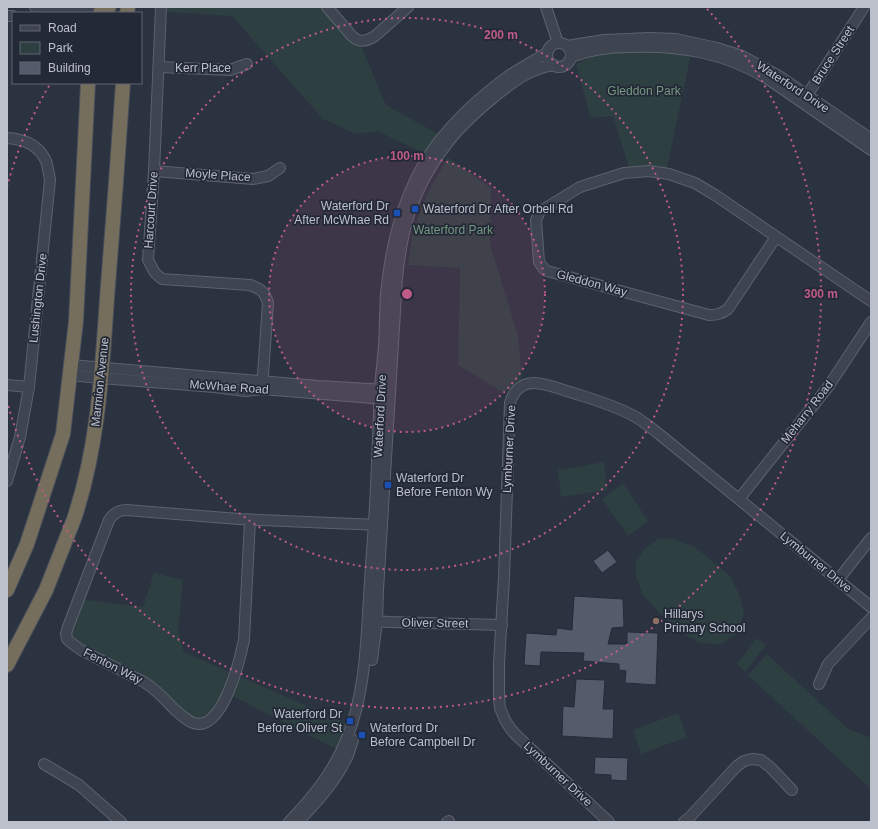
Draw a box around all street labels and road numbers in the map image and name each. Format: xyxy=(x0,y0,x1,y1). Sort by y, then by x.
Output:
street label: Bruce Street xyxy=(809,23,857,87)
street label: Waterford Drive xyxy=(754,58,832,116)
street label: Kerr Place xyxy=(175,61,231,75)
street label: Moyle Place xyxy=(185,166,251,184)
street label: Harcourt Drive xyxy=(141,171,161,249)
street label: Lushington Drive xyxy=(26,252,50,344)
street label: Gleddon Way xyxy=(555,267,629,299)
street label: Marmion Avenue xyxy=(88,336,112,427)
street label: Waterford Drive xyxy=(371,374,389,458)
street label: McWhae Road xyxy=(189,377,269,397)
street label: Meharry Road xyxy=(778,378,836,446)
street label: Lymburner Drive xyxy=(500,404,518,493)
street label: Lymburner Drive xyxy=(777,529,855,595)
street label: Oliver Street xyxy=(402,615,469,631)
street label: Fenton Way xyxy=(81,645,145,687)
street label: Lymburner Drive xyxy=(521,739,595,809)

